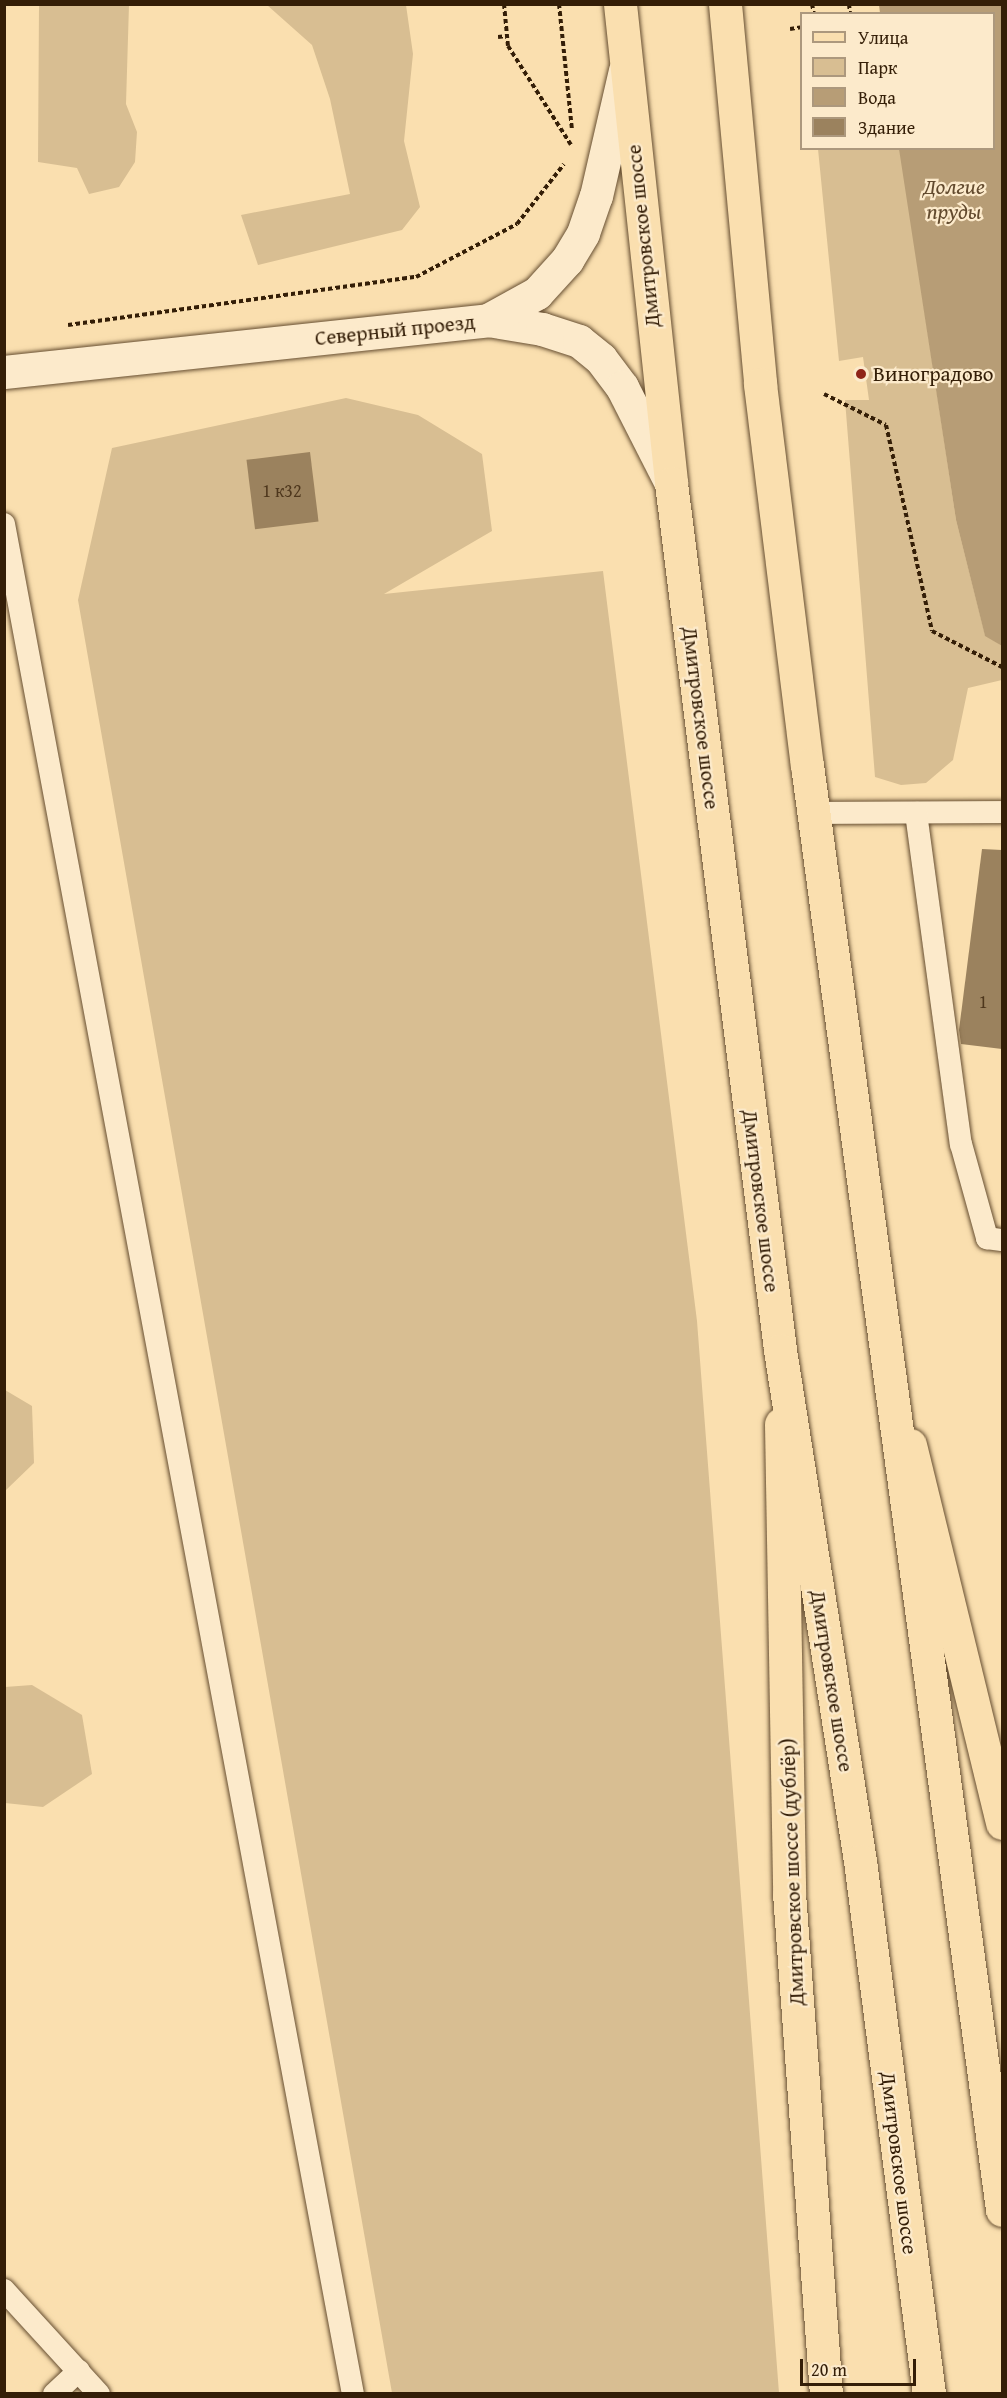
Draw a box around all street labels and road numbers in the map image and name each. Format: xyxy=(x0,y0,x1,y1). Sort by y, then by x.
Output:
street label: Дмитровское шоссе xyxy=(621,143,665,329)
street label: Северный проезд xyxy=(314,309,476,351)
street label: Дмитровское шоссе xyxy=(677,625,725,811)
street label: Дмитровское шоссе xyxy=(737,1108,785,1294)
street label: Дмитровское шоссе xyxy=(805,1588,859,1774)
street label: Дмитровское шоссе (дублёр) xyxy=(775,1738,809,2006)
street label: Дмитровское шоссе xyxy=(875,2070,923,2256)

